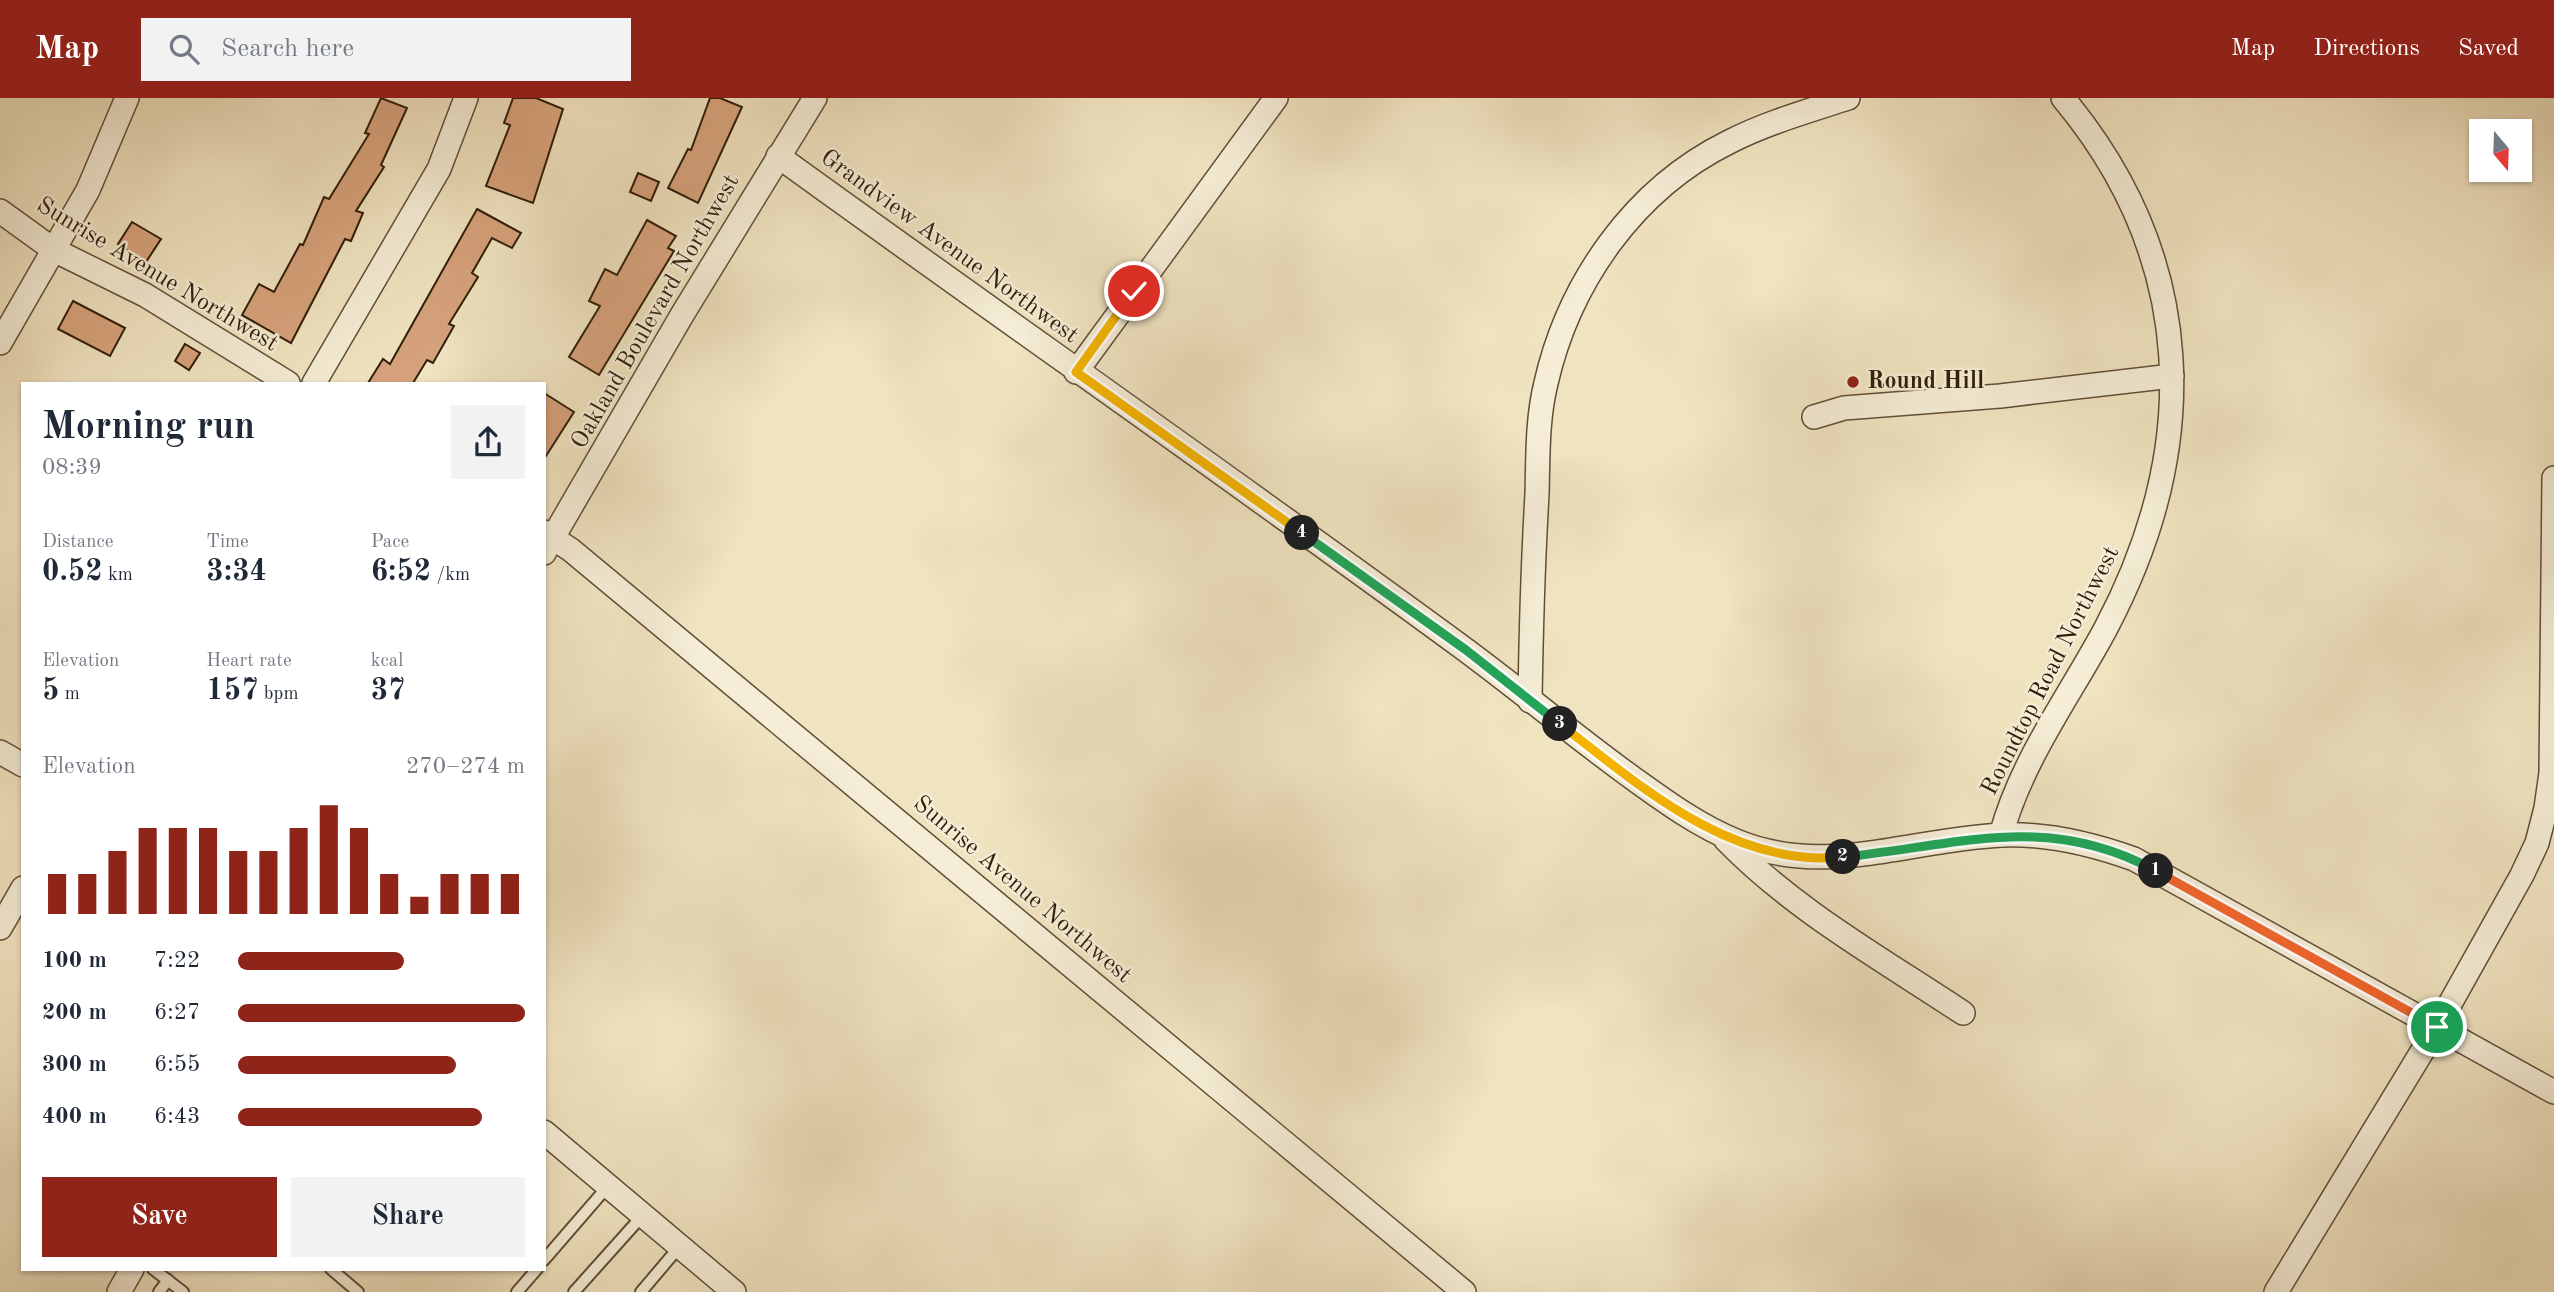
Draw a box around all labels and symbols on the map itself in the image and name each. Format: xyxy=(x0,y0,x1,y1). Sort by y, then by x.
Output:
north arrow xyxy=(2469,119,2532,182)
street label: Grandview Avenue Northwest xyxy=(816,146,1082,348)
street label: Oakland Boulevard Northwest xyxy=(568,171,744,453)
street label: Sunrise Avenue Northwest xyxy=(32,193,282,357)
pin xyxy=(1104,261,1164,321)
place label: Round Hill xyxy=(1867,370,1984,394)
marker: Round Hill xyxy=(1845,374,1861,390)
pin: 4 xyxy=(1284,516,1320,550)
street label: Roundtop Road Northwest xyxy=(1978,543,2124,799)
pin: 3 xyxy=(1542,706,1578,742)
street label: Sunrise Avenue Northwest xyxy=(908,792,1136,988)
pin: 2 xyxy=(1826,840,1860,874)
pin: 1 xyxy=(2138,854,2174,888)
pin xyxy=(2407,997,2467,1057)

